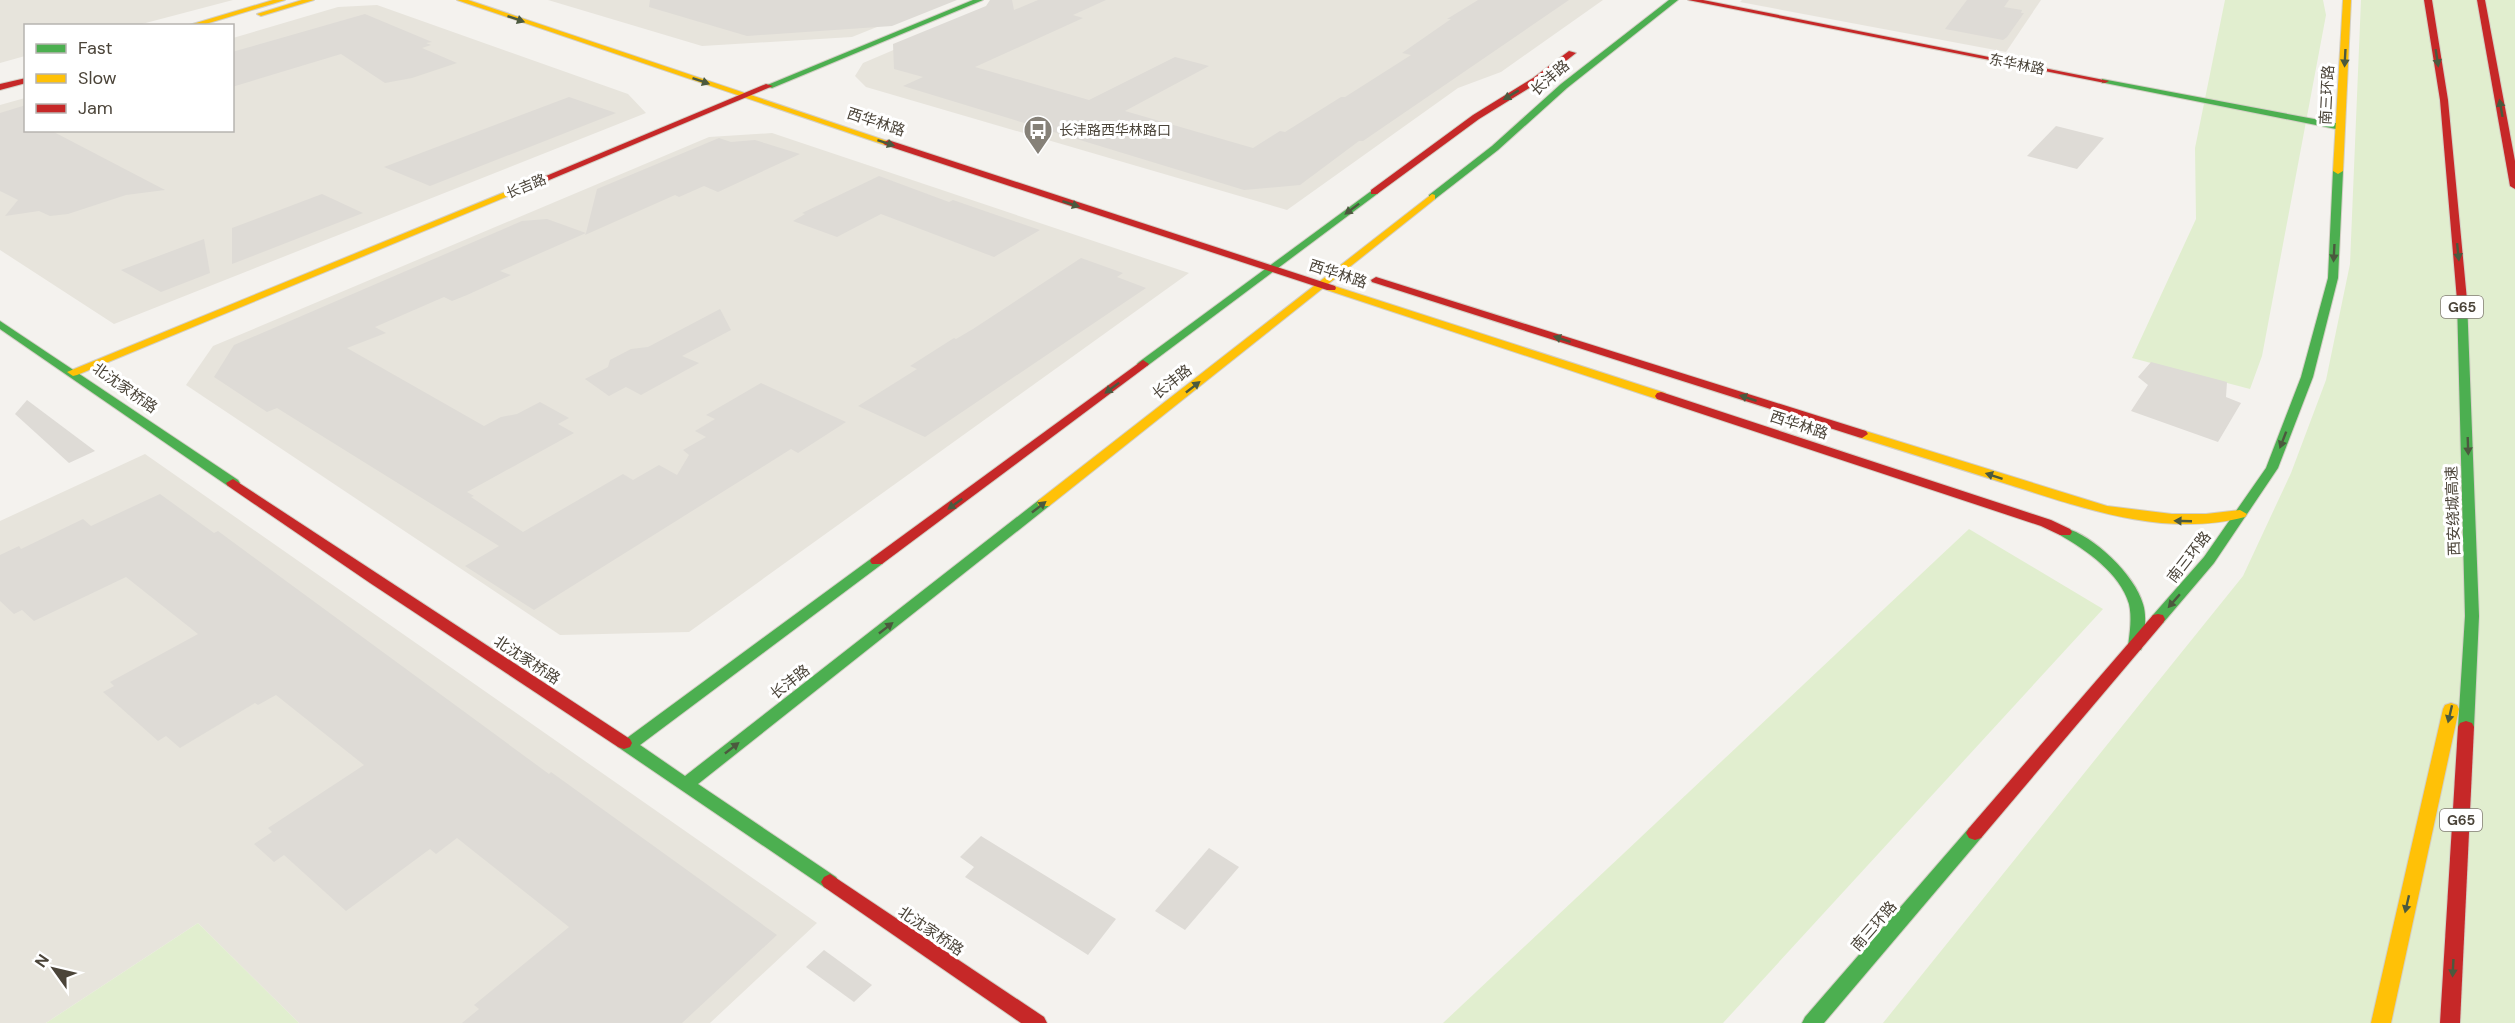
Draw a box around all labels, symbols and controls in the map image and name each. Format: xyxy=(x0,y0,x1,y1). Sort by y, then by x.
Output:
one-way arrow xyxy=(507,14,525,24)
legend xyxy=(24,24,234,132)
text: Fast xyxy=(78,36,113,60)
one-way arrow xyxy=(2433,48,2442,67)
one-way arrow xyxy=(2340,49,2350,68)
street label: 东华林路 xyxy=(1988,50,2046,78)
street label: 长沣路 xyxy=(1526,56,1574,100)
street label: 南三环路 xyxy=(2315,65,2339,125)
text: Slow xyxy=(78,66,117,90)
one-way arrow xyxy=(692,77,710,87)
one-way arrow xyxy=(1503,90,1519,101)
text: Jam xyxy=(78,96,113,120)
one-way arrow xyxy=(2496,98,2505,117)
street label: 西华林路 xyxy=(844,103,908,141)
bus stop icon: 长沣路西华林路口 xyxy=(1022,114,1054,156)
place label: 长沣路西华林路口 xyxy=(1059,121,1171,139)
one-way arrow xyxy=(877,138,895,148)
street label: 长吉路 xyxy=(503,170,549,202)
one-way arrow xyxy=(1062,199,1080,209)
one-way arrow xyxy=(1345,202,1360,214)
one-way arrow xyxy=(2454,242,2463,261)
one-way arrow xyxy=(2330,244,2339,263)
street label: 西华林路 xyxy=(1306,255,1370,293)
road number: G65 xyxy=(2441,296,2483,318)
one-way arrow xyxy=(1553,334,1571,343)
street label: 北沈家桥路 xyxy=(89,358,161,418)
street label: 长沣路 xyxy=(1148,360,1196,404)
one-way arrow xyxy=(1104,381,1119,393)
one-way arrow xyxy=(1184,381,1200,393)
one-way arrow xyxy=(1739,393,1757,402)
street label: 西华林路 xyxy=(1767,406,1831,444)
one-way arrow xyxy=(2278,432,2288,450)
one-way arrow xyxy=(2463,437,2472,456)
street label: 西安绕城高速 xyxy=(2441,466,2465,556)
one-way arrow xyxy=(1985,471,2003,480)
one-way arrow xyxy=(947,497,962,509)
one-way arrow xyxy=(1031,501,1047,514)
one-way arrow xyxy=(2173,516,2192,525)
street label: 南三环路 xyxy=(2163,527,2215,587)
one-way arrow xyxy=(2168,593,2181,609)
one-way arrow xyxy=(878,621,894,634)
street label: 北沈家桥路 xyxy=(490,631,564,689)
street label: 长沣路 xyxy=(766,660,814,704)
one-way arrow xyxy=(2444,705,2454,723)
one-way arrow xyxy=(725,743,740,755)
road number: G65 xyxy=(2440,809,2482,831)
one-way arrow xyxy=(2402,895,2411,914)
street label: 南三环路 xyxy=(1847,897,1901,955)
street label: 北沈家桥路 xyxy=(894,902,968,960)
north arrow xyxy=(24,939,84,999)
text: N xyxy=(30,950,54,972)
one-way arrow xyxy=(2449,959,2458,978)

